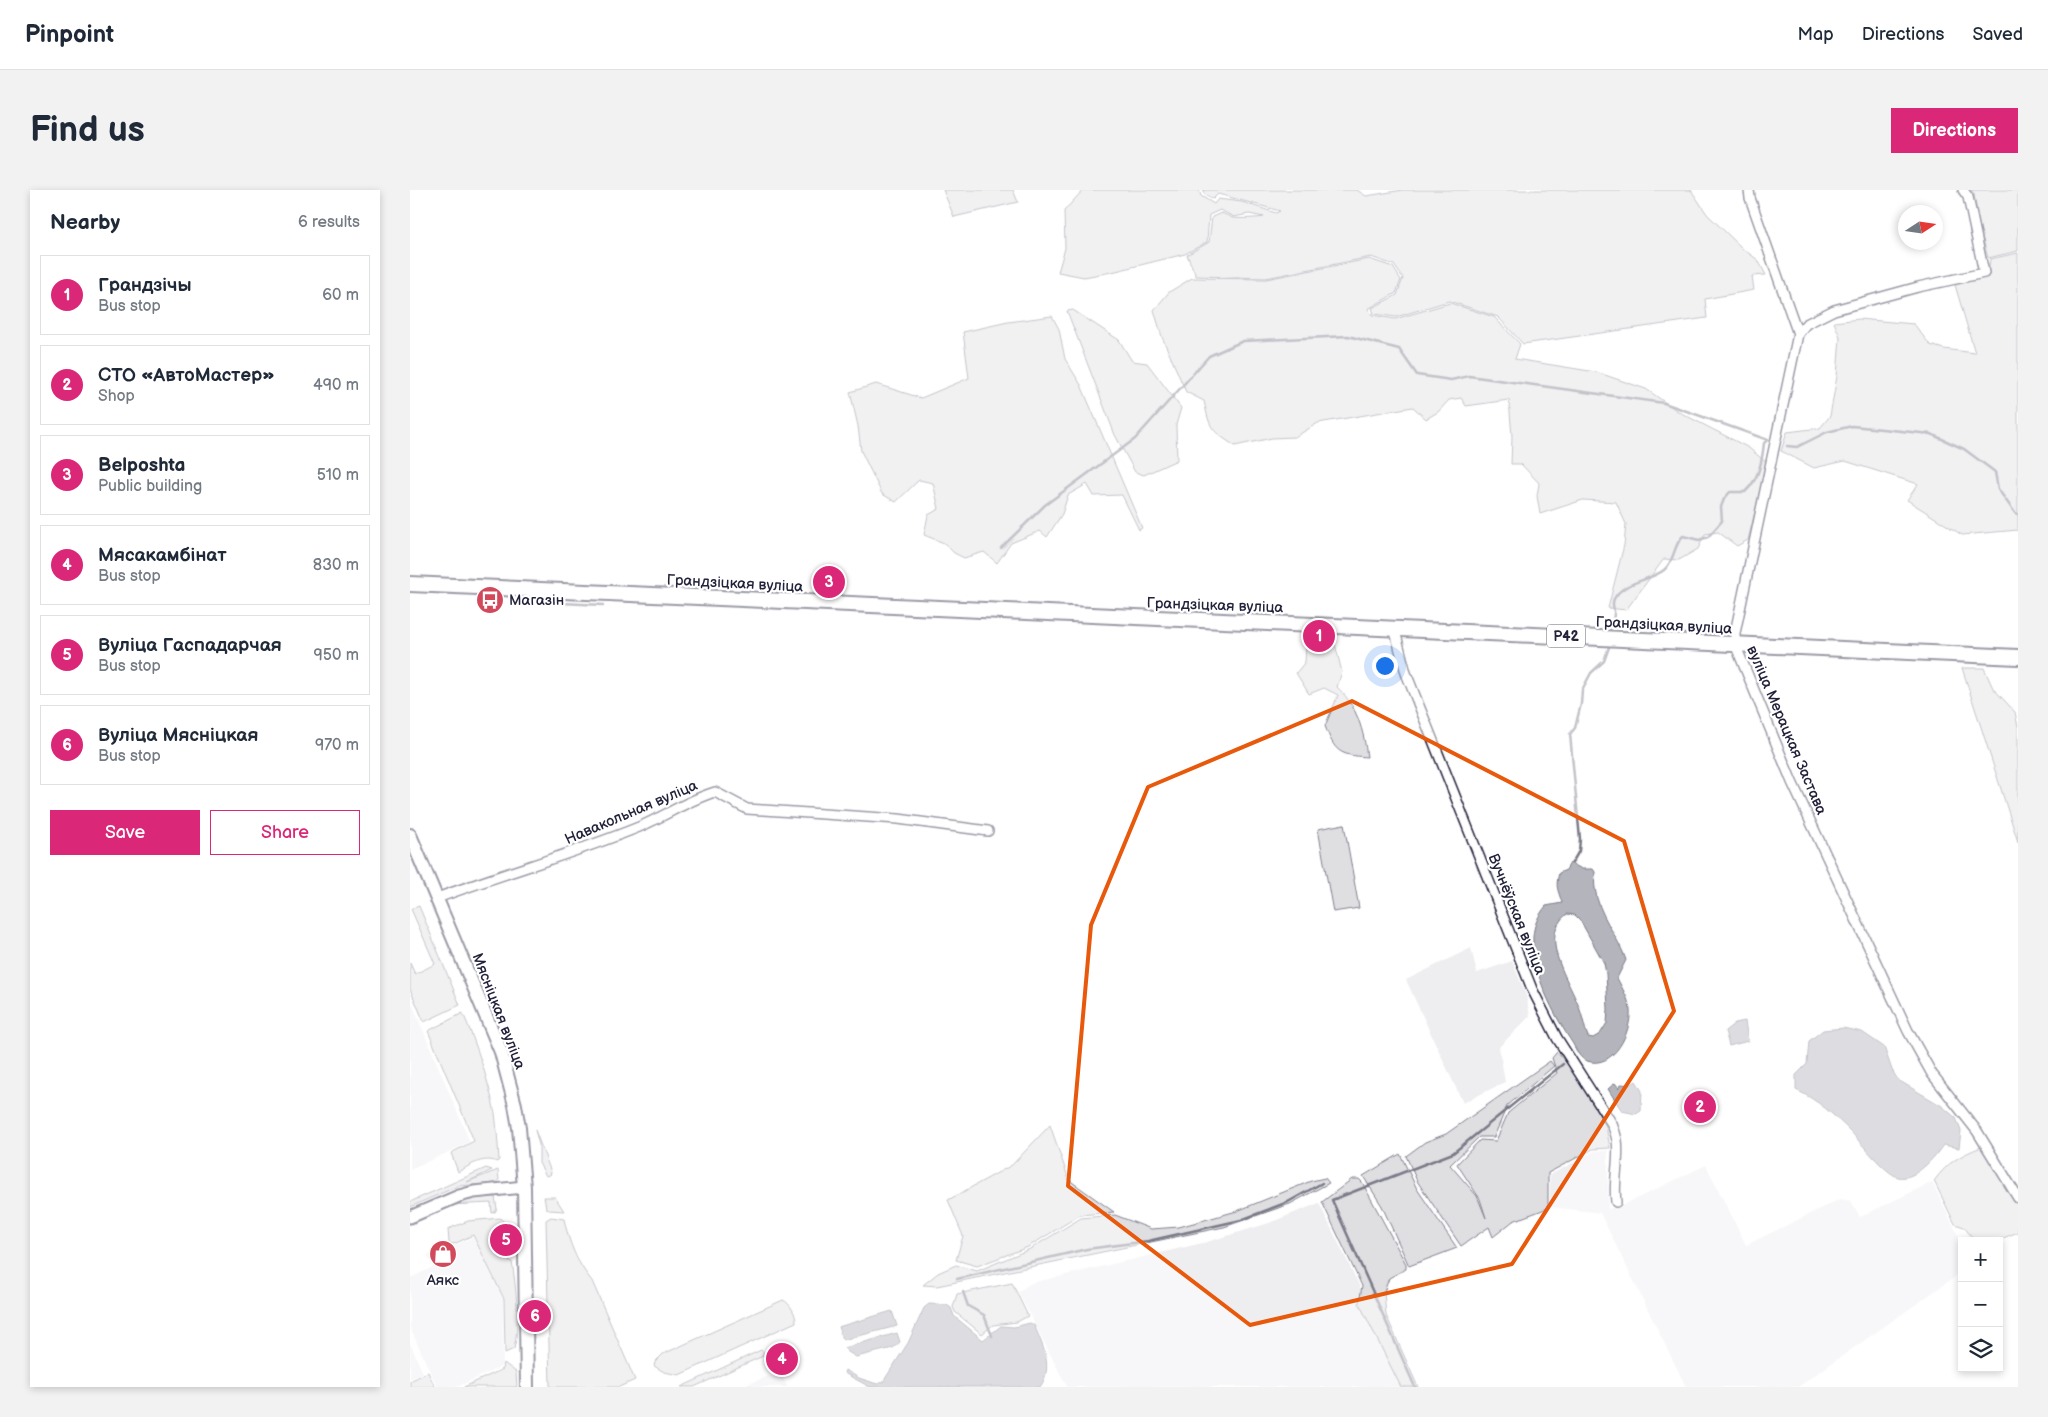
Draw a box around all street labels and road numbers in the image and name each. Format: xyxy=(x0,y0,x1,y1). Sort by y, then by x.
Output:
street label: Грандзіцкая вуліца xyxy=(666,570,804,597)
street label: Грандзіцкая вуліца xyxy=(1146,594,1284,617)
street label: Грандзіцкая вуліца xyxy=(1595,612,1733,639)
road number: Р42 xyxy=(1547,624,1585,648)
street label: вуліца Мерацкая Застава xyxy=(1742,643,1831,818)
street label: Навакольная вуліца xyxy=(562,776,701,849)
street label: Вучнёўская вуліца xyxy=(1484,851,1550,978)
street label: Мясніцкая вуліца xyxy=(468,950,529,1072)

